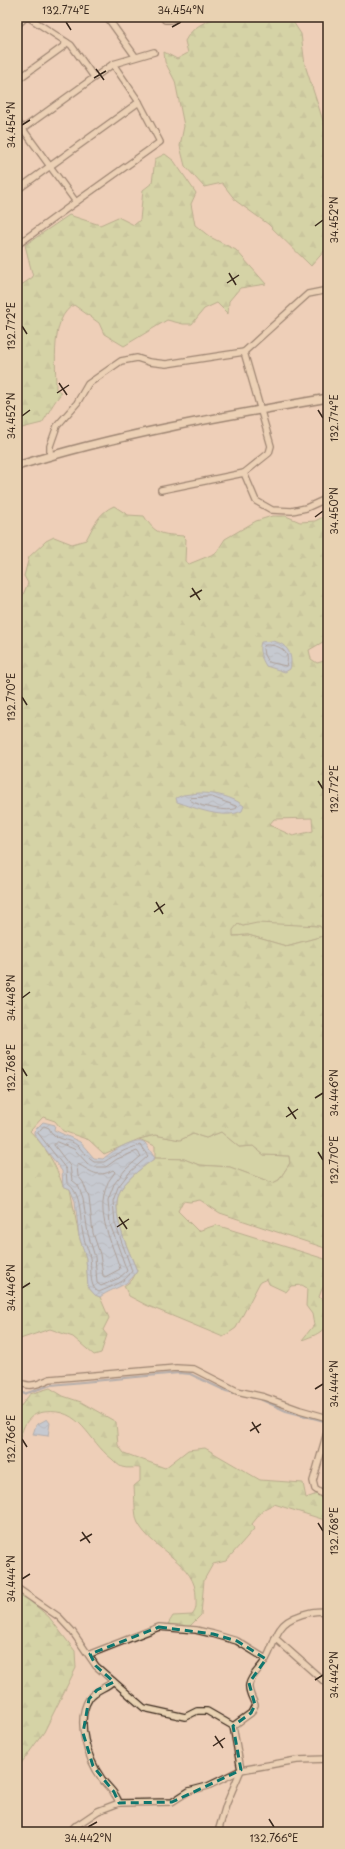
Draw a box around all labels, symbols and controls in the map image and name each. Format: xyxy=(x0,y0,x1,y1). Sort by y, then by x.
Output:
text: 132.774°E xyxy=(42,2,90,17)
text: 34.454°N xyxy=(158,2,205,17)
text: 34.454°N xyxy=(3,101,18,148)
text: 34.452°N xyxy=(326,196,341,244)
text: 132.772°E xyxy=(3,302,18,350)
text: 34.452°N xyxy=(3,392,18,440)
text: 132.774°E xyxy=(326,394,341,442)
text: 34.450°N xyxy=(326,487,341,535)
text: 132.770°E xyxy=(3,673,18,721)
text: 132.772°E xyxy=(326,765,341,813)
text: 34.448°N xyxy=(3,974,18,1022)
text: 132.768°E xyxy=(3,1044,18,1092)
text: 34.446°N xyxy=(326,1069,341,1117)
text: 132.770°E xyxy=(326,1136,341,1184)
text: 34.446°N xyxy=(3,1264,18,1312)
text: 34.444°N xyxy=(326,1360,341,1408)
text: 132.766°E xyxy=(3,1415,18,1463)
text: 132.768°E xyxy=(326,1507,341,1555)
text: 34.444°N xyxy=(3,1555,18,1603)
text: 34.442°N xyxy=(326,1651,341,1699)
text: 34.442°N xyxy=(64,1830,112,1845)
text: 132.766°E xyxy=(250,1830,298,1845)

